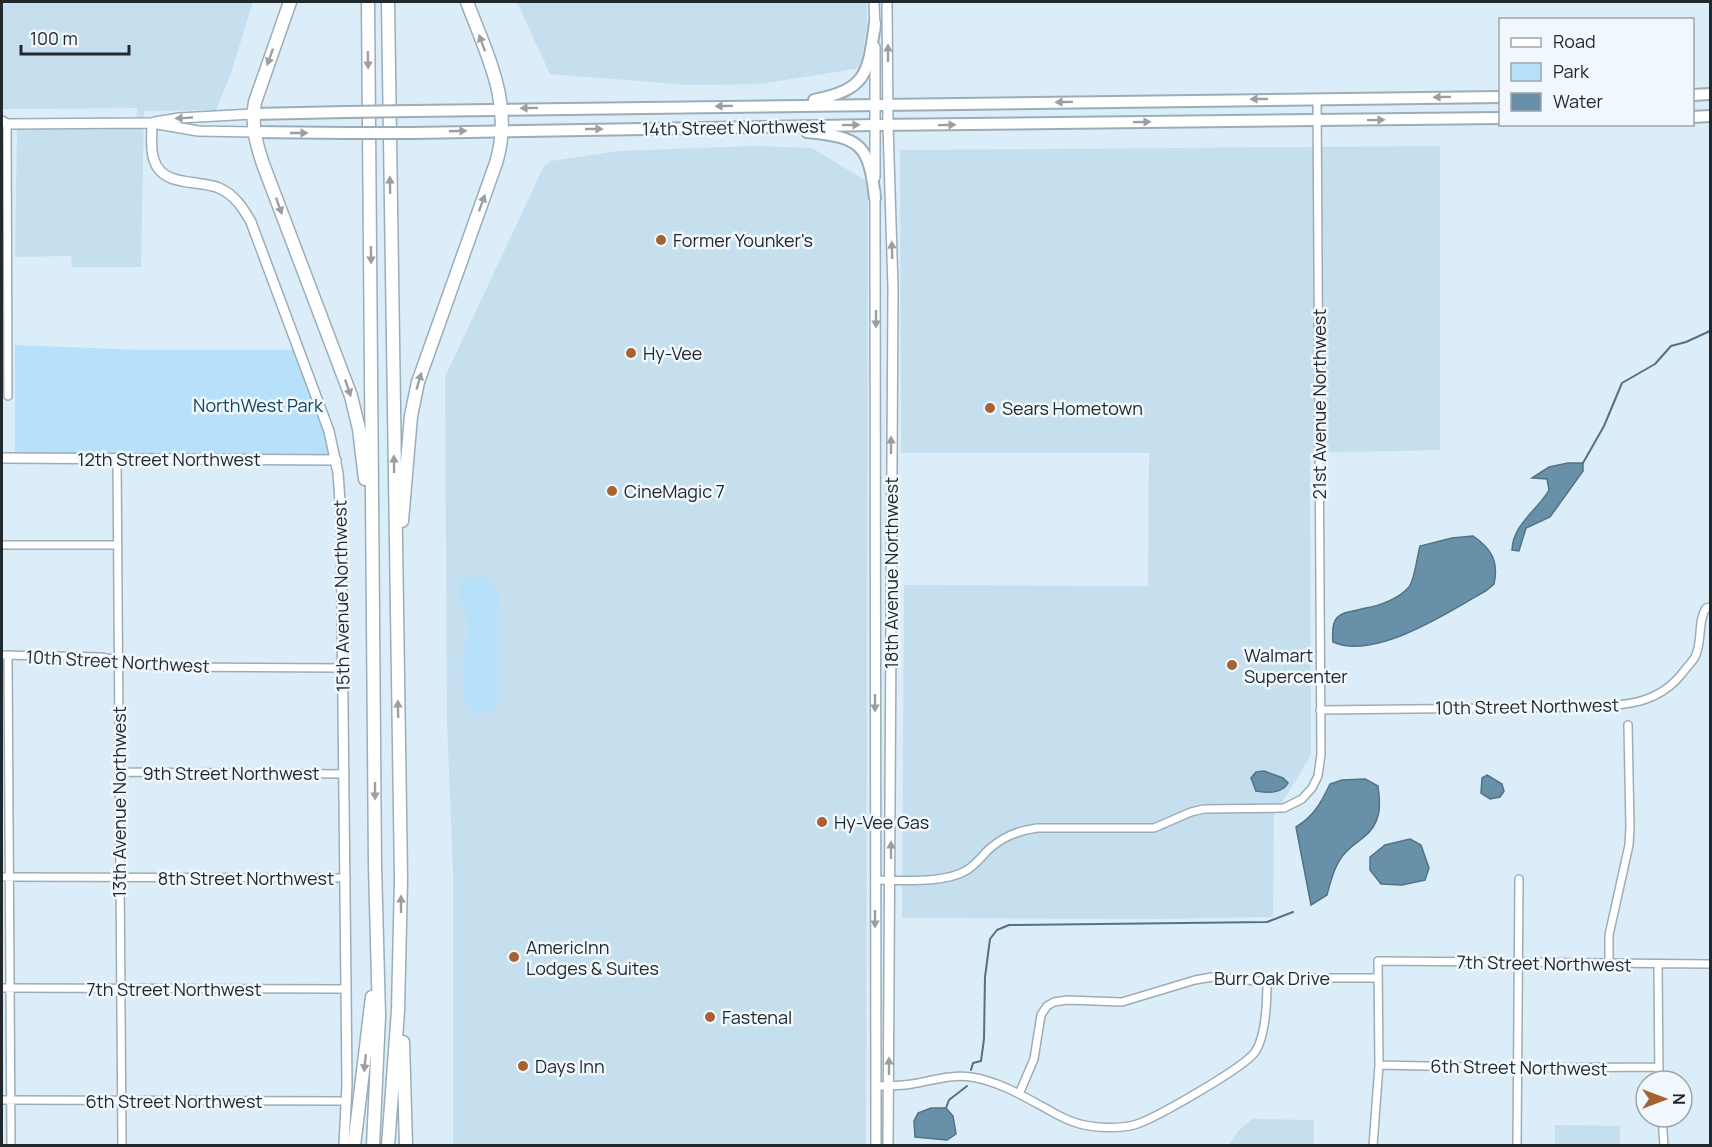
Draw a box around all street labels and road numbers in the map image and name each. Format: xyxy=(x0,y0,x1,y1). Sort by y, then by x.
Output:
street label: 14th Street Northwest xyxy=(642,113,826,141)
street label: 21st Avenue Northwest xyxy=(1307,309,1331,499)
street label: 12th Street Northwest xyxy=(77,447,261,471)
street label: 18th Avenue Northwest xyxy=(879,477,903,669)
street label: 15th Avenue Northwest xyxy=(327,500,355,692)
street label: 10th Street Northwest xyxy=(26,644,210,678)
street label: 10th Street Northwest xyxy=(1435,692,1619,720)
street label: 13th Avenue Northwest xyxy=(107,706,131,898)
street label: 9th Street Northwest xyxy=(142,761,320,785)
street label: 8th Street Northwest xyxy=(158,866,334,890)
street label: 7th Street Northwest xyxy=(1456,949,1632,977)
street label: Burr Oak Drive xyxy=(1214,966,1330,990)
street label: 7th Street Northwest xyxy=(87,977,262,1001)
street label: 6th Street Northwest xyxy=(1430,1053,1608,1081)
street label: 6th Street Northwest xyxy=(85,1089,263,1113)

